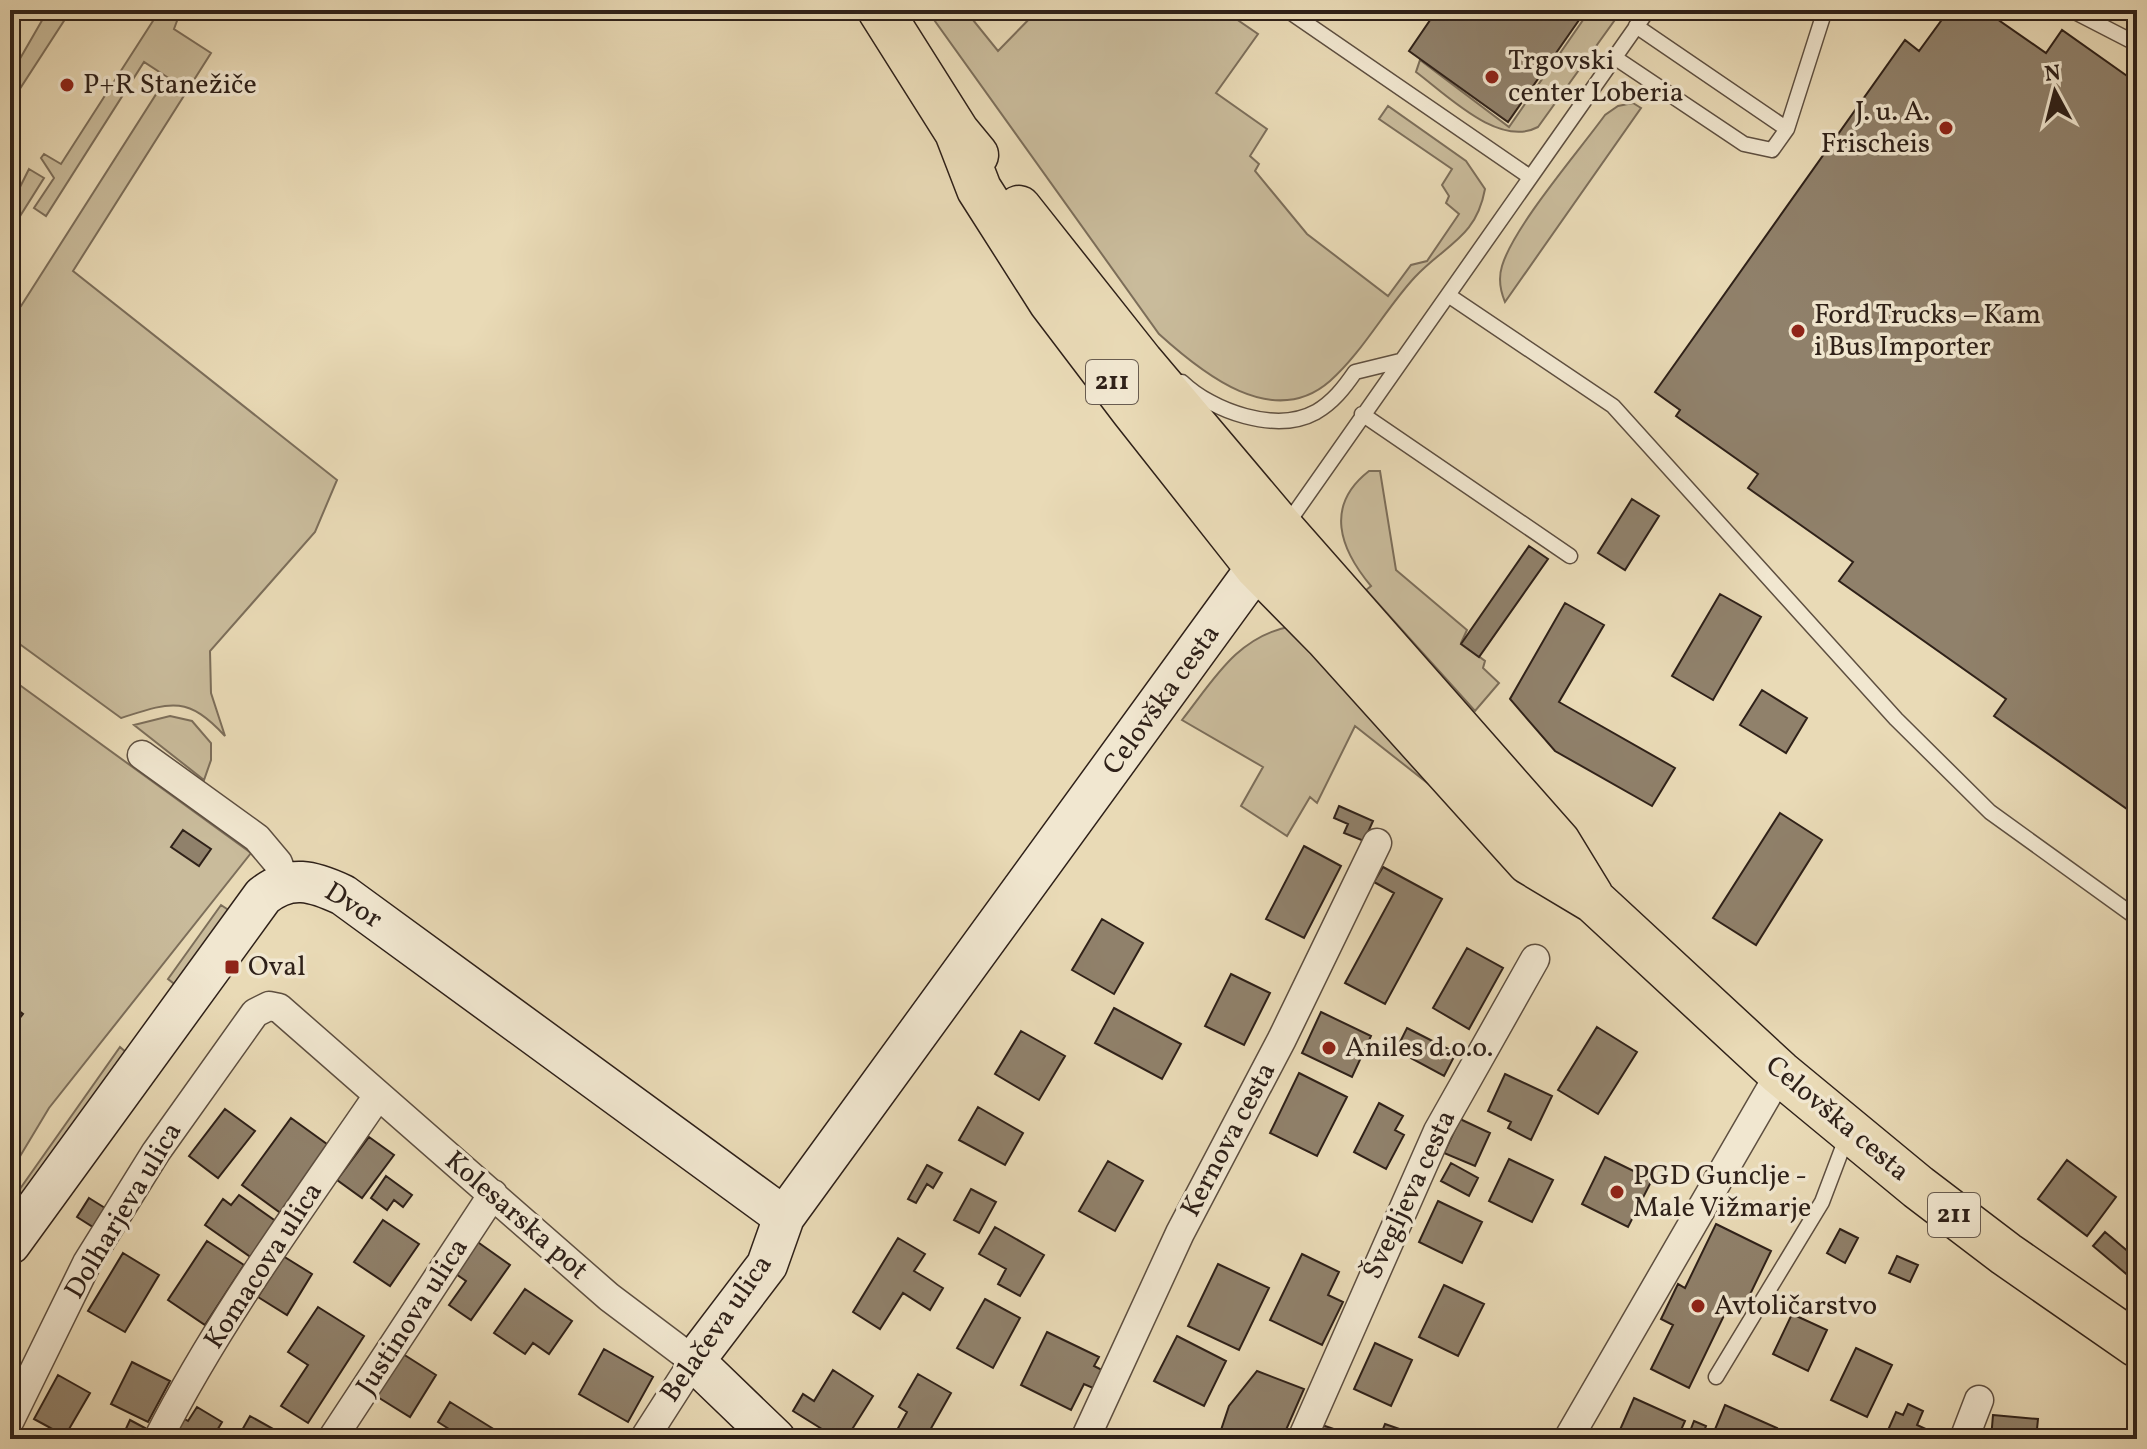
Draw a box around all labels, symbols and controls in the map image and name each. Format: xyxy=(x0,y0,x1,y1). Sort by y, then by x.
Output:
place label: Trgovski center Loberia xyxy=(1508,42,1684,113)
north arrow xyxy=(2015,52,2095,132)
text: N xyxy=(2043,58,2063,91)
place label: P+R Stanežiče xyxy=(83,66,257,105)
marker: Trgovski center Loberia xyxy=(1483,68,1501,86)
marker: P+R Stanežiče xyxy=(58,76,76,94)
place label: J. u. A. Frischeis xyxy=(1821,93,1930,164)
marker: J. u. A. Frischeis xyxy=(1937,119,1955,137)
place label: Ford Trucks – Kam i Bus Importer xyxy=(1814,296,2041,367)
marker: Ford Trucks – Kam i Bus Importer xyxy=(1789,322,1807,340)
road number: 211 xyxy=(1086,360,1138,404)
street label: Celovška cesta xyxy=(1094,617,1230,783)
street label: Dvor xyxy=(317,873,390,939)
place label: Oval xyxy=(248,948,306,987)
marker: Oval xyxy=(223,958,241,976)
place label: Aniles d.o.o. xyxy=(1345,1029,1493,1068)
marker: Aniles d.o.o. xyxy=(1320,1039,1338,1057)
street label: Celovška cesta xyxy=(1756,1047,1918,1191)
street label: Kernova cesta xyxy=(1172,1056,1286,1224)
street label: Švegljeva cesta xyxy=(1354,1104,1466,1286)
street label: Dolharjeva ulica xyxy=(56,1115,192,1307)
street label: Kolesarska pot xyxy=(436,1142,596,1290)
place label: PGD Gunclje - Male Vižmarje xyxy=(1633,1157,1811,1228)
street label: Komacova ulica xyxy=(195,1175,333,1357)
marker: PGD Gunclje - Male Vižmarje xyxy=(1608,1183,1626,1201)
road number: 211 xyxy=(1928,1193,1980,1237)
street label: Justinova ulica xyxy=(348,1231,478,1403)
street label: Belačeva ulica xyxy=(652,1247,782,1411)
place label: Avtoličarstvo xyxy=(1714,1287,1877,1326)
marker: Avtoličarstvo xyxy=(1689,1297,1707,1315)

